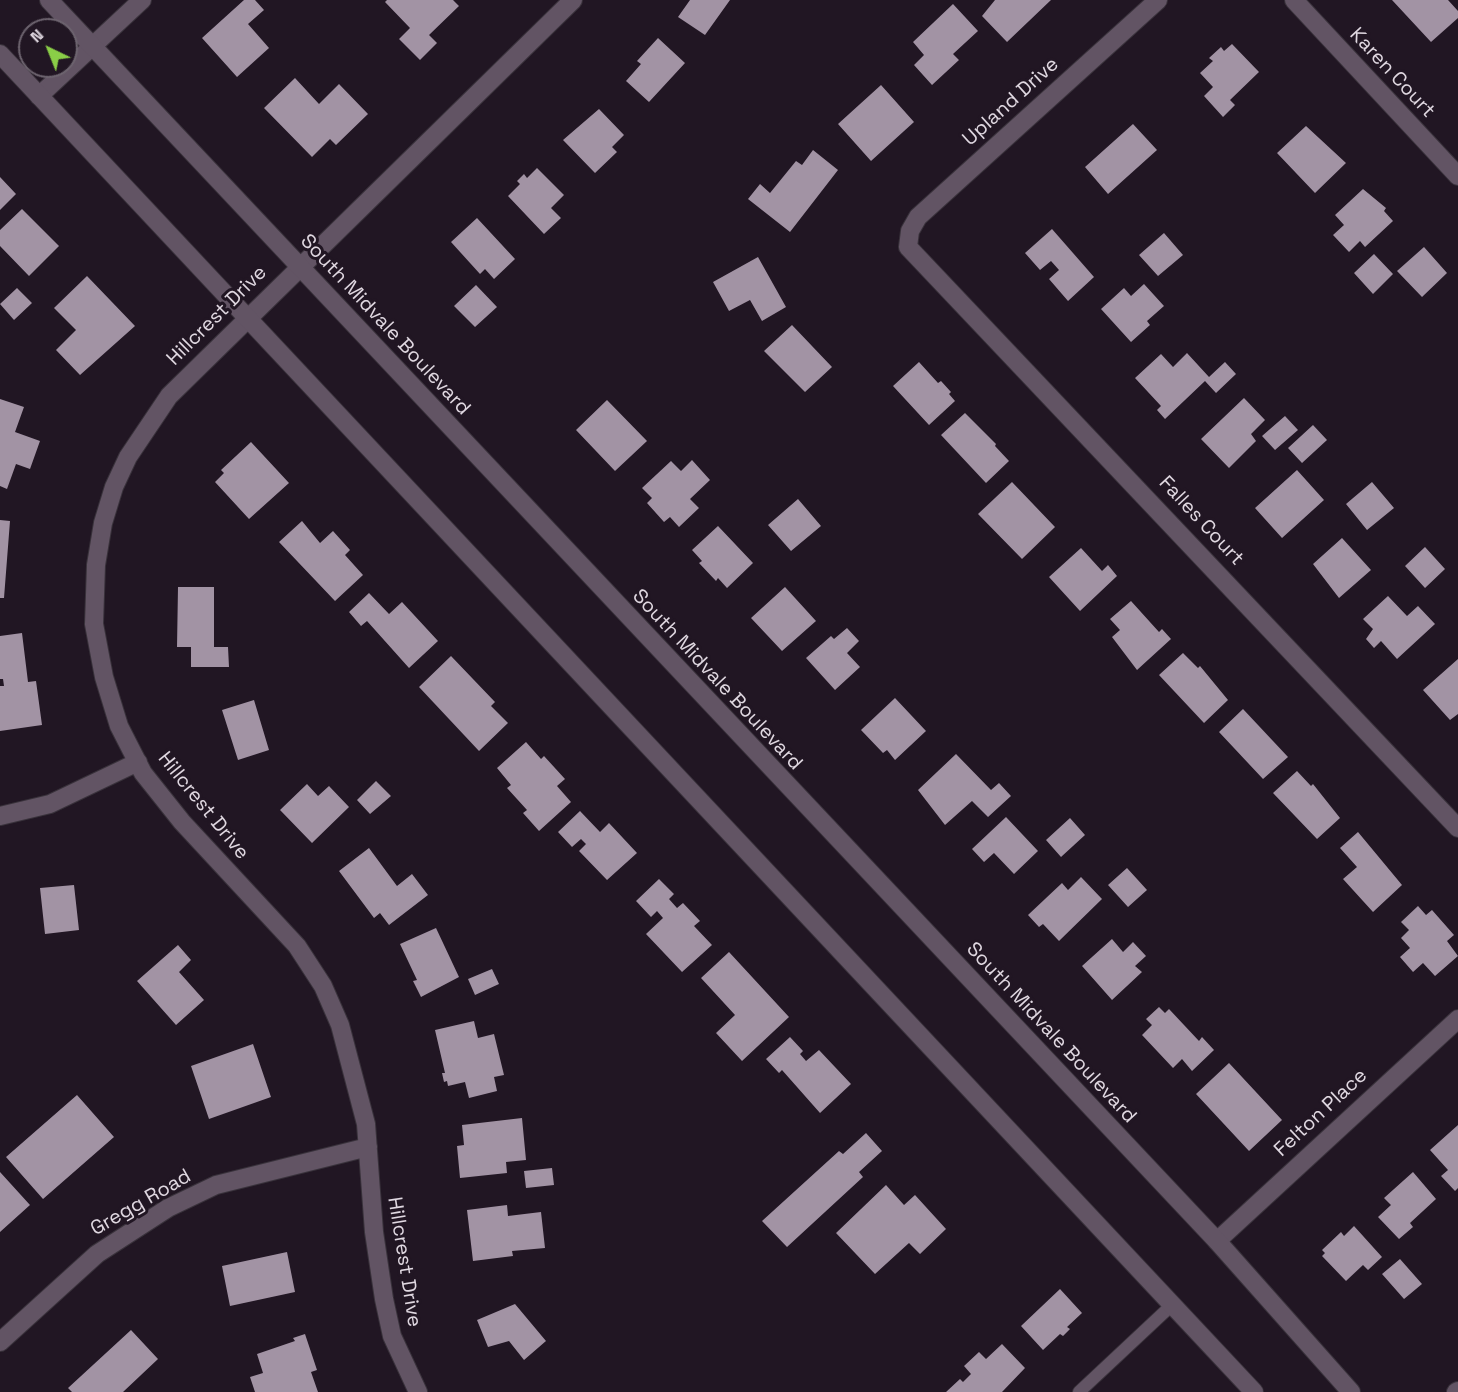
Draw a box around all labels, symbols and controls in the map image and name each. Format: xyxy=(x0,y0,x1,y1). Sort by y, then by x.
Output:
north arrow xyxy=(18,18,78,78)
street label: Karen Court xyxy=(1344,23,1440,123)
text: N xyxy=(26,25,48,47)
street label: Upland Drive xyxy=(958,53,1064,151)
street label: South Midvale Boulevard xyxy=(295,230,475,420)
street label: Hillcrest Drive xyxy=(162,261,272,371)
street label: Falles Court xyxy=(1153,471,1249,571)
street label: South Midvale Boulevard xyxy=(627,585,807,775)
street label: Hillcrest Drive xyxy=(152,747,254,865)
street label: South Midvale Boulevard xyxy=(961,938,1141,1128)
street label: Felton Place xyxy=(1270,1064,1372,1162)
street label: Gregg Road xyxy=(86,1165,196,1241)
street label: Hillcrest Drive xyxy=(382,1195,426,1329)

